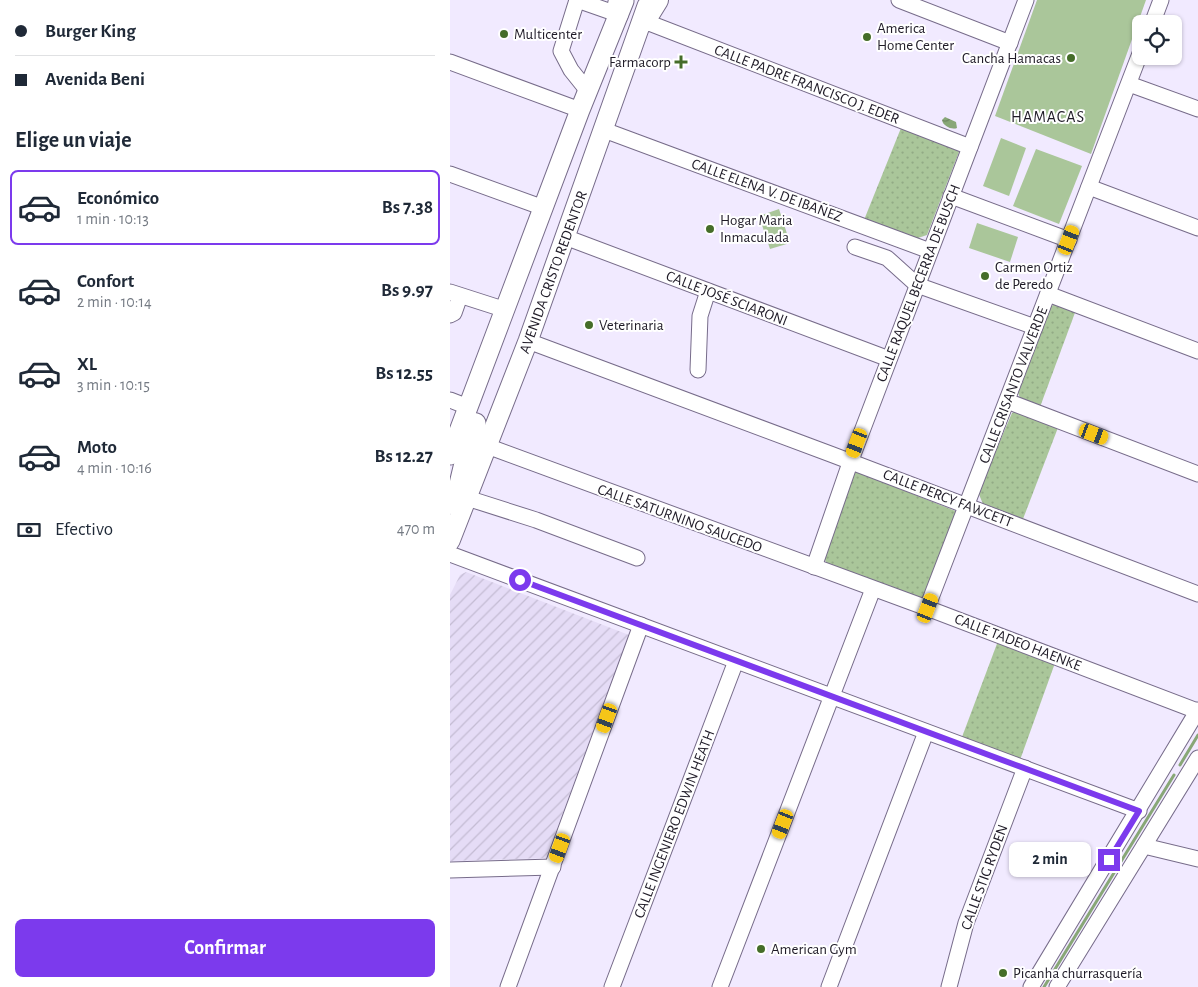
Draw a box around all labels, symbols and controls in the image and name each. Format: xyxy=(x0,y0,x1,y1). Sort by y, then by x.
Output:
map controls xyxy=(1132,15,1182,65)
button: locate xyxy=(1132,15,1182,65)
place label: America Home Center xyxy=(877,21,954,53)
text: Burger King xyxy=(45,22,136,41)
place label: Multicenter xyxy=(514,27,582,42)
marker: Multicenter xyxy=(498,28,510,40)
marker: America Home Center xyxy=(861,31,873,43)
street label: CALLE PADRE FRANCISCO J. EDER xyxy=(712,42,901,127)
place label: Cancha Hamacas xyxy=(962,51,1061,66)
marker: Cancha Hamacas xyxy=(1065,52,1077,64)
place label: Farmacorp xyxy=(609,55,671,70)
marker: Farmacorp xyxy=(675,56,687,68)
text: Avenida Beni xyxy=(45,70,145,89)
district label: HAMACAS xyxy=(1011,109,1085,125)
text: Elige un viaje xyxy=(15,129,132,151)
street label: CALLE ELENA V. DE IBAÑEZ xyxy=(689,155,845,225)
street label: CALLE RAQUEL BECERRA DE BUSCH xyxy=(874,182,963,384)
icon: car xyxy=(17,185,62,230)
text: Económico xyxy=(77,189,159,208)
street label: AVENIDA CRISTO REDENTOR xyxy=(517,189,590,355)
text: Bs 7.38 xyxy=(382,198,433,217)
text: 1 min · 10:13 xyxy=(77,211,149,227)
place label: Hogar Maria Inmaculada xyxy=(720,213,792,245)
marker: Hogar Maria Inmaculada xyxy=(704,223,716,235)
car xyxy=(1056,223,1081,257)
place label: Carmen Ortiz de Peredo xyxy=(995,260,1073,292)
street label: CALLE JOSÉ SCIARONI xyxy=(664,266,790,329)
icon: car xyxy=(17,268,62,313)
marker: Carmen Ortiz de Peredo xyxy=(979,270,991,282)
text: Confort xyxy=(77,272,134,291)
text: Bs 9.97 xyxy=(381,281,433,300)
text: 2 min · 10:14 xyxy=(77,294,152,310)
street label: CALLE CRISANTO VALVERDE xyxy=(977,305,1050,466)
place label: Veterinaria xyxy=(599,318,664,333)
marker: Veterinaria xyxy=(583,319,595,331)
icon: car xyxy=(17,351,62,396)
text: XL xyxy=(77,355,97,374)
text: Bs 12.55 xyxy=(375,364,433,383)
text: 3 min · 10:15 xyxy=(77,377,150,393)
car xyxy=(1077,422,1110,446)
car xyxy=(844,426,869,460)
icon: car xyxy=(17,434,62,479)
text: Moto xyxy=(77,438,117,457)
text: Bs 12.27 xyxy=(375,447,433,466)
text: 4 min · 10:16 xyxy=(77,460,152,476)
street label: CALLE PERCY FAWCETT xyxy=(881,467,1015,530)
street label: CALLE SATURNINO SAUCEDO xyxy=(595,482,764,555)
icon: cash xyxy=(15,516,43,544)
text: Efectivo xyxy=(55,520,113,539)
text: 470 m xyxy=(397,521,435,537)
route start xyxy=(509,569,531,591)
car xyxy=(915,591,940,625)
street label: CALLE TADEO HAENKE xyxy=(952,611,1083,674)
car xyxy=(594,701,619,735)
street label: CALLE INGENIERO EDWIN HEATH xyxy=(632,728,717,920)
car xyxy=(770,807,795,841)
street label: CALLE STIG RYDEN xyxy=(958,822,1011,932)
car xyxy=(547,831,572,865)
callout: 2 min xyxy=(1009,842,1092,878)
route end xyxy=(1098,849,1120,871)
text: 2 min xyxy=(1032,851,1068,867)
button: Confirmar xyxy=(15,919,435,977)
place label: American Gym xyxy=(771,942,857,957)
marker: American Gym xyxy=(755,943,767,955)
place label: Picanha churrasquería xyxy=(1013,966,1143,981)
marker: Picanha churrasquería xyxy=(997,967,1009,979)

